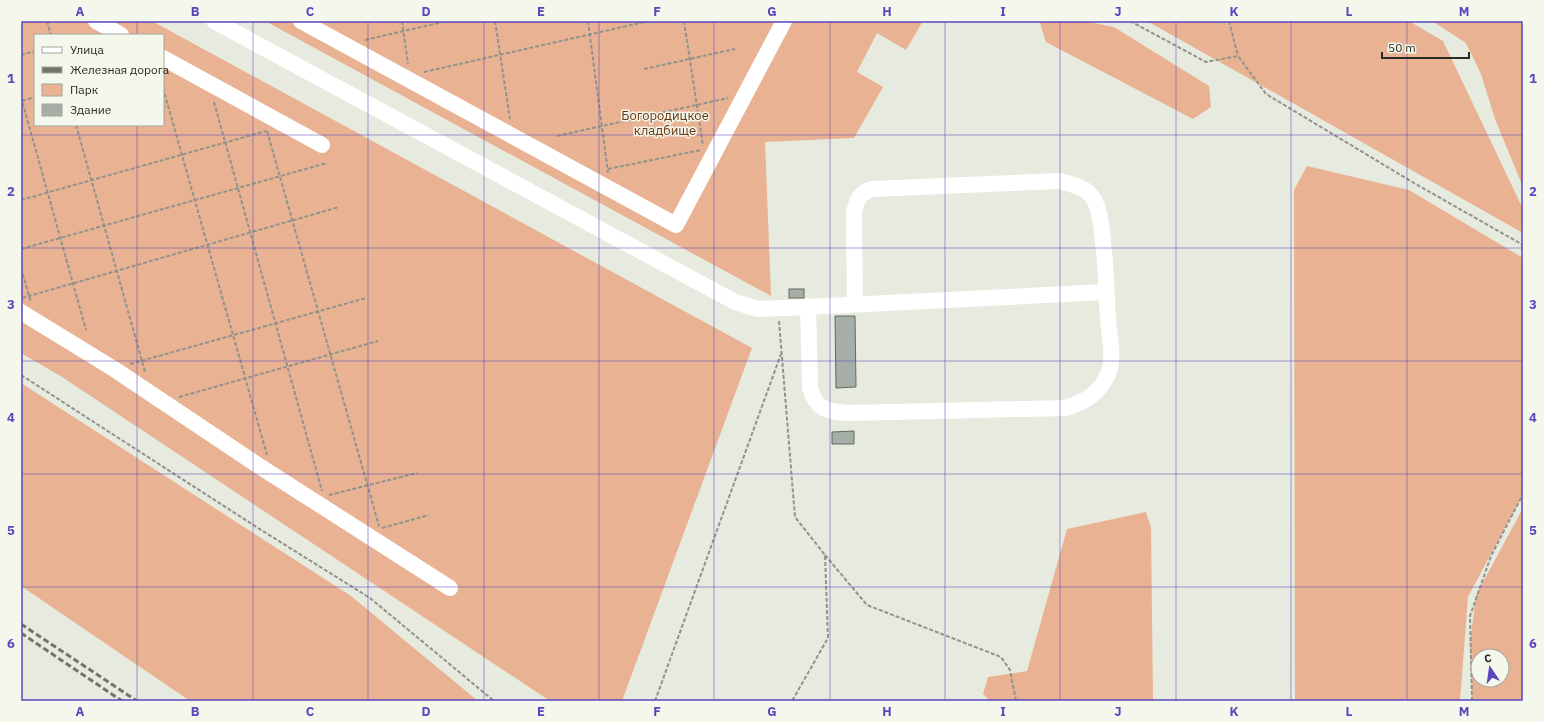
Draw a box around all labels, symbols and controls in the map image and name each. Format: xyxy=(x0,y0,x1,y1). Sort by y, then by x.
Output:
text: A xyxy=(76,3,85,20)
text: B xyxy=(191,3,200,20)
text: C xyxy=(306,3,315,20)
text: D xyxy=(421,3,431,20)
text: E xyxy=(537,3,545,20)
text: F xyxy=(653,3,661,20)
text: G xyxy=(767,3,777,20)
text: H xyxy=(882,3,892,20)
text: I xyxy=(1000,3,1006,20)
text: J xyxy=(1114,3,1122,20)
text: K xyxy=(1229,3,1239,20)
text: L xyxy=(1346,3,1353,20)
text: M xyxy=(1459,3,1469,20)
legend xyxy=(34,34,164,126)
scale bar xyxy=(1382,34,1469,60)
text: 50 m xyxy=(1388,40,1416,55)
text: Улица xyxy=(70,42,104,57)
text: Железная дорога xyxy=(70,62,170,77)
text: 1 xyxy=(7,70,15,87)
text: 1 xyxy=(1529,70,1537,87)
text: Парк xyxy=(70,82,99,97)
text: Здание xyxy=(70,102,112,117)
park label: Богородицкое кладбище xyxy=(621,107,709,139)
text: 2 xyxy=(7,183,15,200)
text: 2 xyxy=(1529,183,1537,200)
text: 3 xyxy=(7,296,15,313)
text: 3 xyxy=(1529,296,1537,313)
text: 4 xyxy=(7,409,15,426)
text: 4 xyxy=(1529,409,1537,426)
text: 5 xyxy=(7,522,15,539)
text: 5 xyxy=(1529,522,1537,539)
text: 6 xyxy=(7,635,15,652)
text: 6 xyxy=(1529,635,1537,652)
north arrow xyxy=(1470,648,1510,688)
text: С xyxy=(1483,651,1493,666)
text: A xyxy=(76,703,85,720)
text: B xyxy=(191,703,200,720)
text: C xyxy=(306,703,315,720)
text: D xyxy=(421,703,431,720)
text: E xyxy=(537,703,545,720)
text: F xyxy=(653,703,661,720)
text: G xyxy=(767,703,777,720)
text: H xyxy=(882,703,892,720)
text: I xyxy=(1000,703,1006,720)
text: J xyxy=(1114,703,1122,720)
text: K xyxy=(1229,703,1239,720)
text: L xyxy=(1346,703,1353,720)
text: M xyxy=(1459,703,1469,720)

